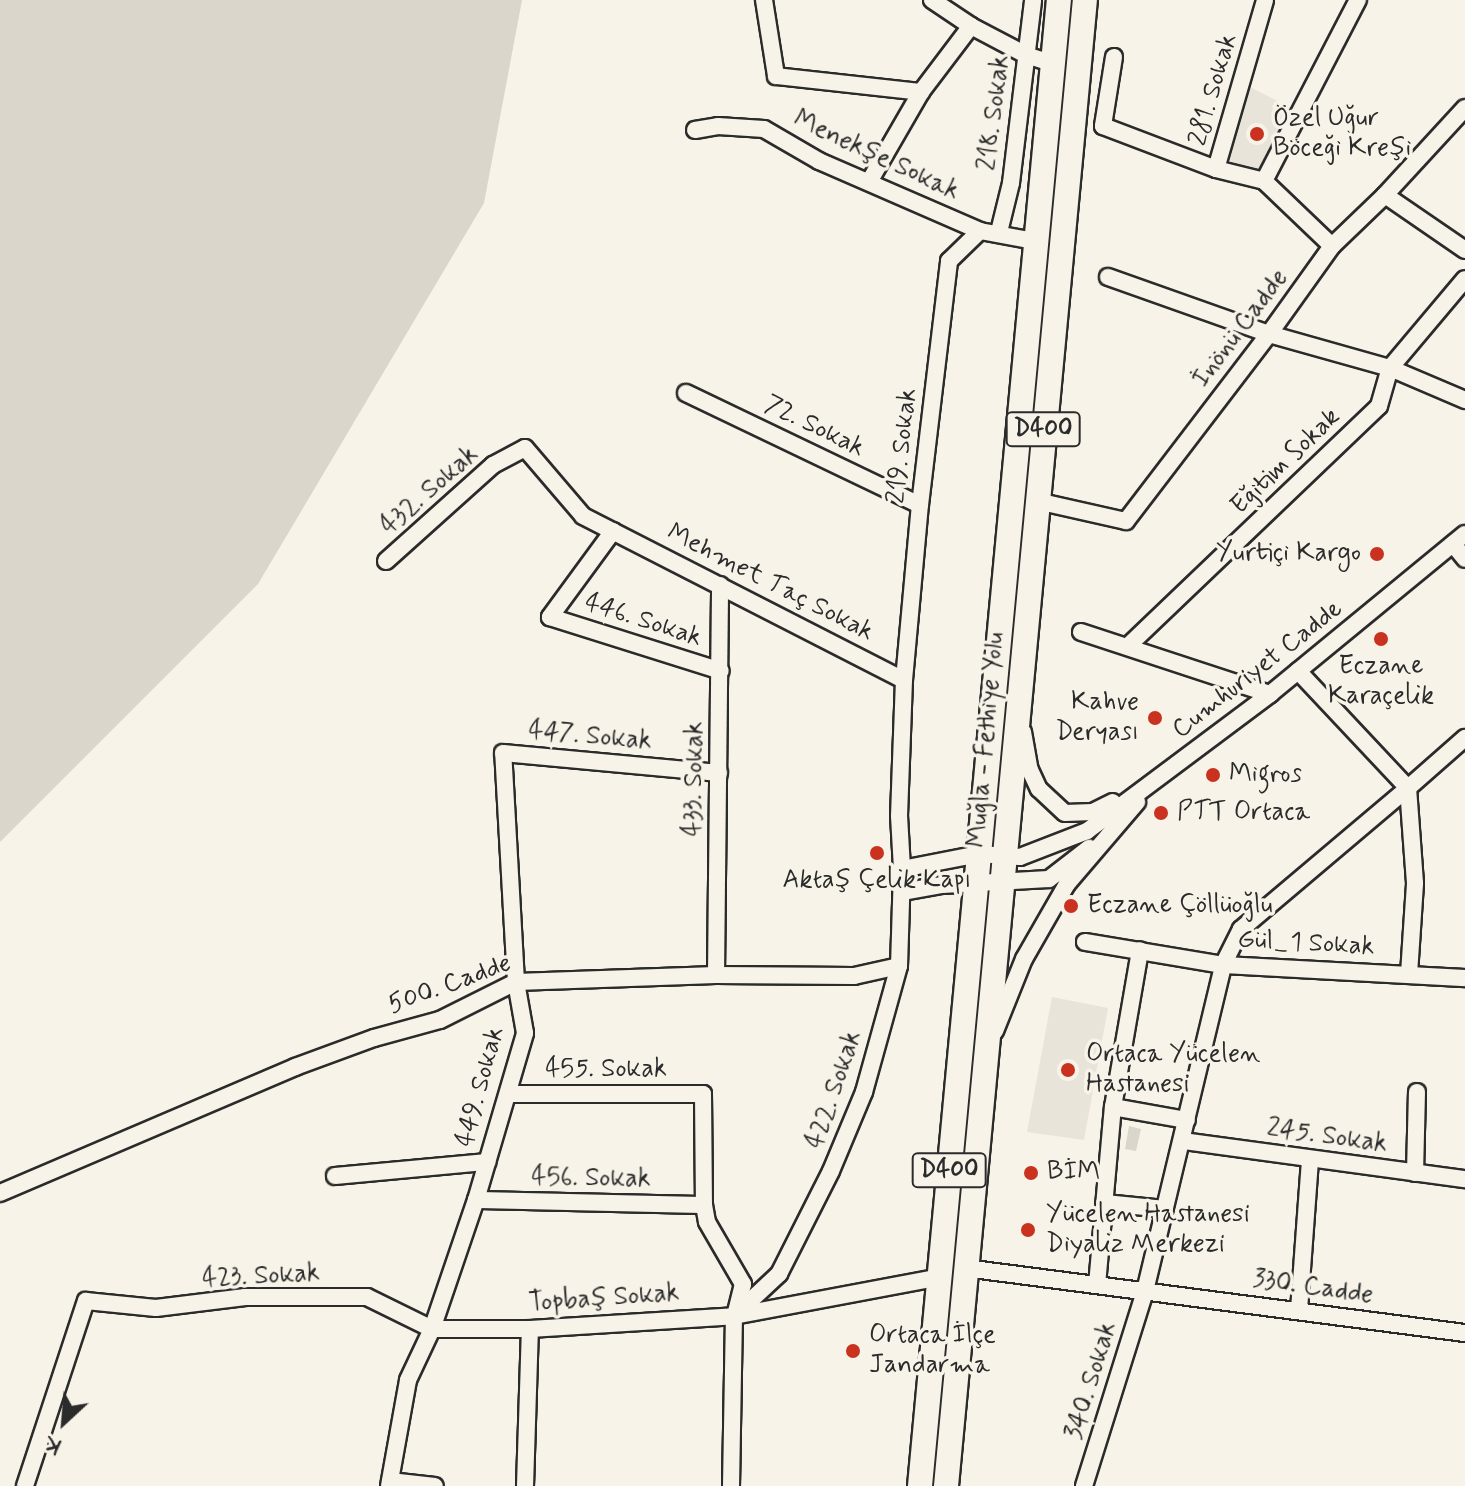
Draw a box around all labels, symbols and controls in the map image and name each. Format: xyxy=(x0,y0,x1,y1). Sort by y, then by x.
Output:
street label: 281. Sokak xyxy=(1183,30,1245,150)
street label: 218. Sokak xyxy=(972,53,1018,173)
place label: Özel Uğur Böceği Kreşi xyxy=(1273,103,1411,164)
street label: Menekşe Sokak xyxy=(789,104,963,208)
marker: Özel Uğur Böceği Kreşi xyxy=(1248,125,1266,143)
street label: İnönü Cadde xyxy=(1186,264,1296,394)
street label: 219. Sokak xyxy=(881,387,925,505)
street label: 72. Sokak xyxy=(759,389,869,465)
street label: Eğitim Sokak xyxy=(1224,401,1348,523)
road number: D400 xyxy=(1005,409,1081,449)
street label: 432. Sokak xyxy=(375,440,485,542)
street label: Mehmet Taç Sokak xyxy=(665,519,875,647)
place label: Yurtiçi Kargo xyxy=(1215,538,1361,570)
marker: Yurtiçi Kargo xyxy=(1368,545,1386,563)
street label: 446. Sokak xyxy=(580,587,706,655)
street label: Cumhuriyet Cadde xyxy=(1167,594,1349,746)
street label: Muğla - Fethiye Yolu xyxy=(962,630,1012,850)
marker: Eczane Karaçelik xyxy=(1372,630,1390,648)
place label: Eczane Karaçelik xyxy=(1328,651,1434,712)
place label: Kahve Deryası xyxy=(1056,687,1139,748)
marker: Kahve Deryası xyxy=(1146,709,1164,727)
street label: 447. Sokak xyxy=(527,716,653,758)
street label: 433. Sokak xyxy=(678,721,712,837)
place label: Migros xyxy=(1229,759,1302,791)
marker: Migros xyxy=(1204,766,1222,784)
place label: PTT Ortaca xyxy=(1177,797,1310,829)
marker: PTT Ortaca xyxy=(1152,804,1170,822)
marker: Aktaş Çelik Kapı xyxy=(868,844,886,862)
place label: Aktaş Çelik Kapı xyxy=(782,865,972,897)
place label: Eczane Çöllüoğlu xyxy=(1087,890,1272,922)
marker: Eczane Çöllüoğlu xyxy=(1062,897,1080,915)
street label: Gül_1 Sokak xyxy=(1237,925,1375,963)
street label: 500. Cadde xyxy=(384,948,516,1022)
street label: 449. Sokak xyxy=(450,1024,512,1150)
street label: 422. Sokak xyxy=(800,1027,870,1153)
place label: Ortaca Yücelen Hastanesi xyxy=(1086,1039,1260,1100)
street label: 455. Sokak xyxy=(545,1054,667,1086)
marker: Ortaca Yücelen Hastanesi xyxy=(1057,1059,1079,1081)
street label: 245. Sokak xyxy=(1265,1113,1389,1161)
road number: D400 xyxy=(911,1150,987,1190)
place label: BİM xyxy=(1047,1157,1100,1189)
street label: 456. Sokak xyxy=(531,1162,651,1196)
marker: BİM xyxy=(1022,1164,1040,1182)
place label: Yücelen Hastanesi Diyaliz Merkezi xyxy=(1046,1199,1248,1260)
marker: Yücelen Hastanesi Diyaliz Merkezi xyxy=(1017,1219,1039,1241)
street label: 423. Sokak xyxy=(201,1258,321,1296)
street label: 330. Cadde xyxy=(1251,1264,1375,1312)
street label: Topbaş Sokak xyxy=(528,1278,680,1320)
street label: 340. Sokak xyxy=(1059,1318,1125,1444)
place label: Ortaca İlçe Jandarma xyxy=(869,1320,996,1382)
marker: Ortaca İlçe Jandarma xyxy=(844,1342,862,1360)
north arrow xyxy=(24,1382,104,1462)
text: K xyxy=(40,1428,67,1460)

